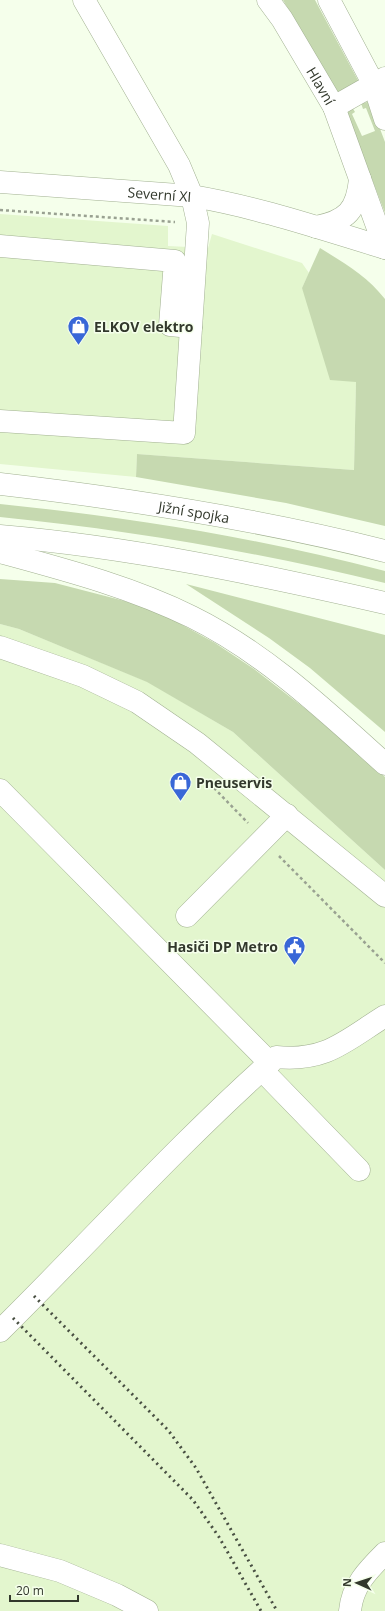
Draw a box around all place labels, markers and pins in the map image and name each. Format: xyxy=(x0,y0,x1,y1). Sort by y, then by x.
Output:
shop icon: ELKOV elektro xyxy=(66,313,92,346)
place label: ELKOV elektro xyxy=(94,317,194,336)
shop icon: Pneuservis xyxy=(168,769,194,802)
place label: Pneuservis xyxy=(196,773,272,792)
public building icon: Hasiči DP Metro xyxy=(281,933,307,966)
place label: Hasiči DP Metro xyxy=(167,937,278,956)

